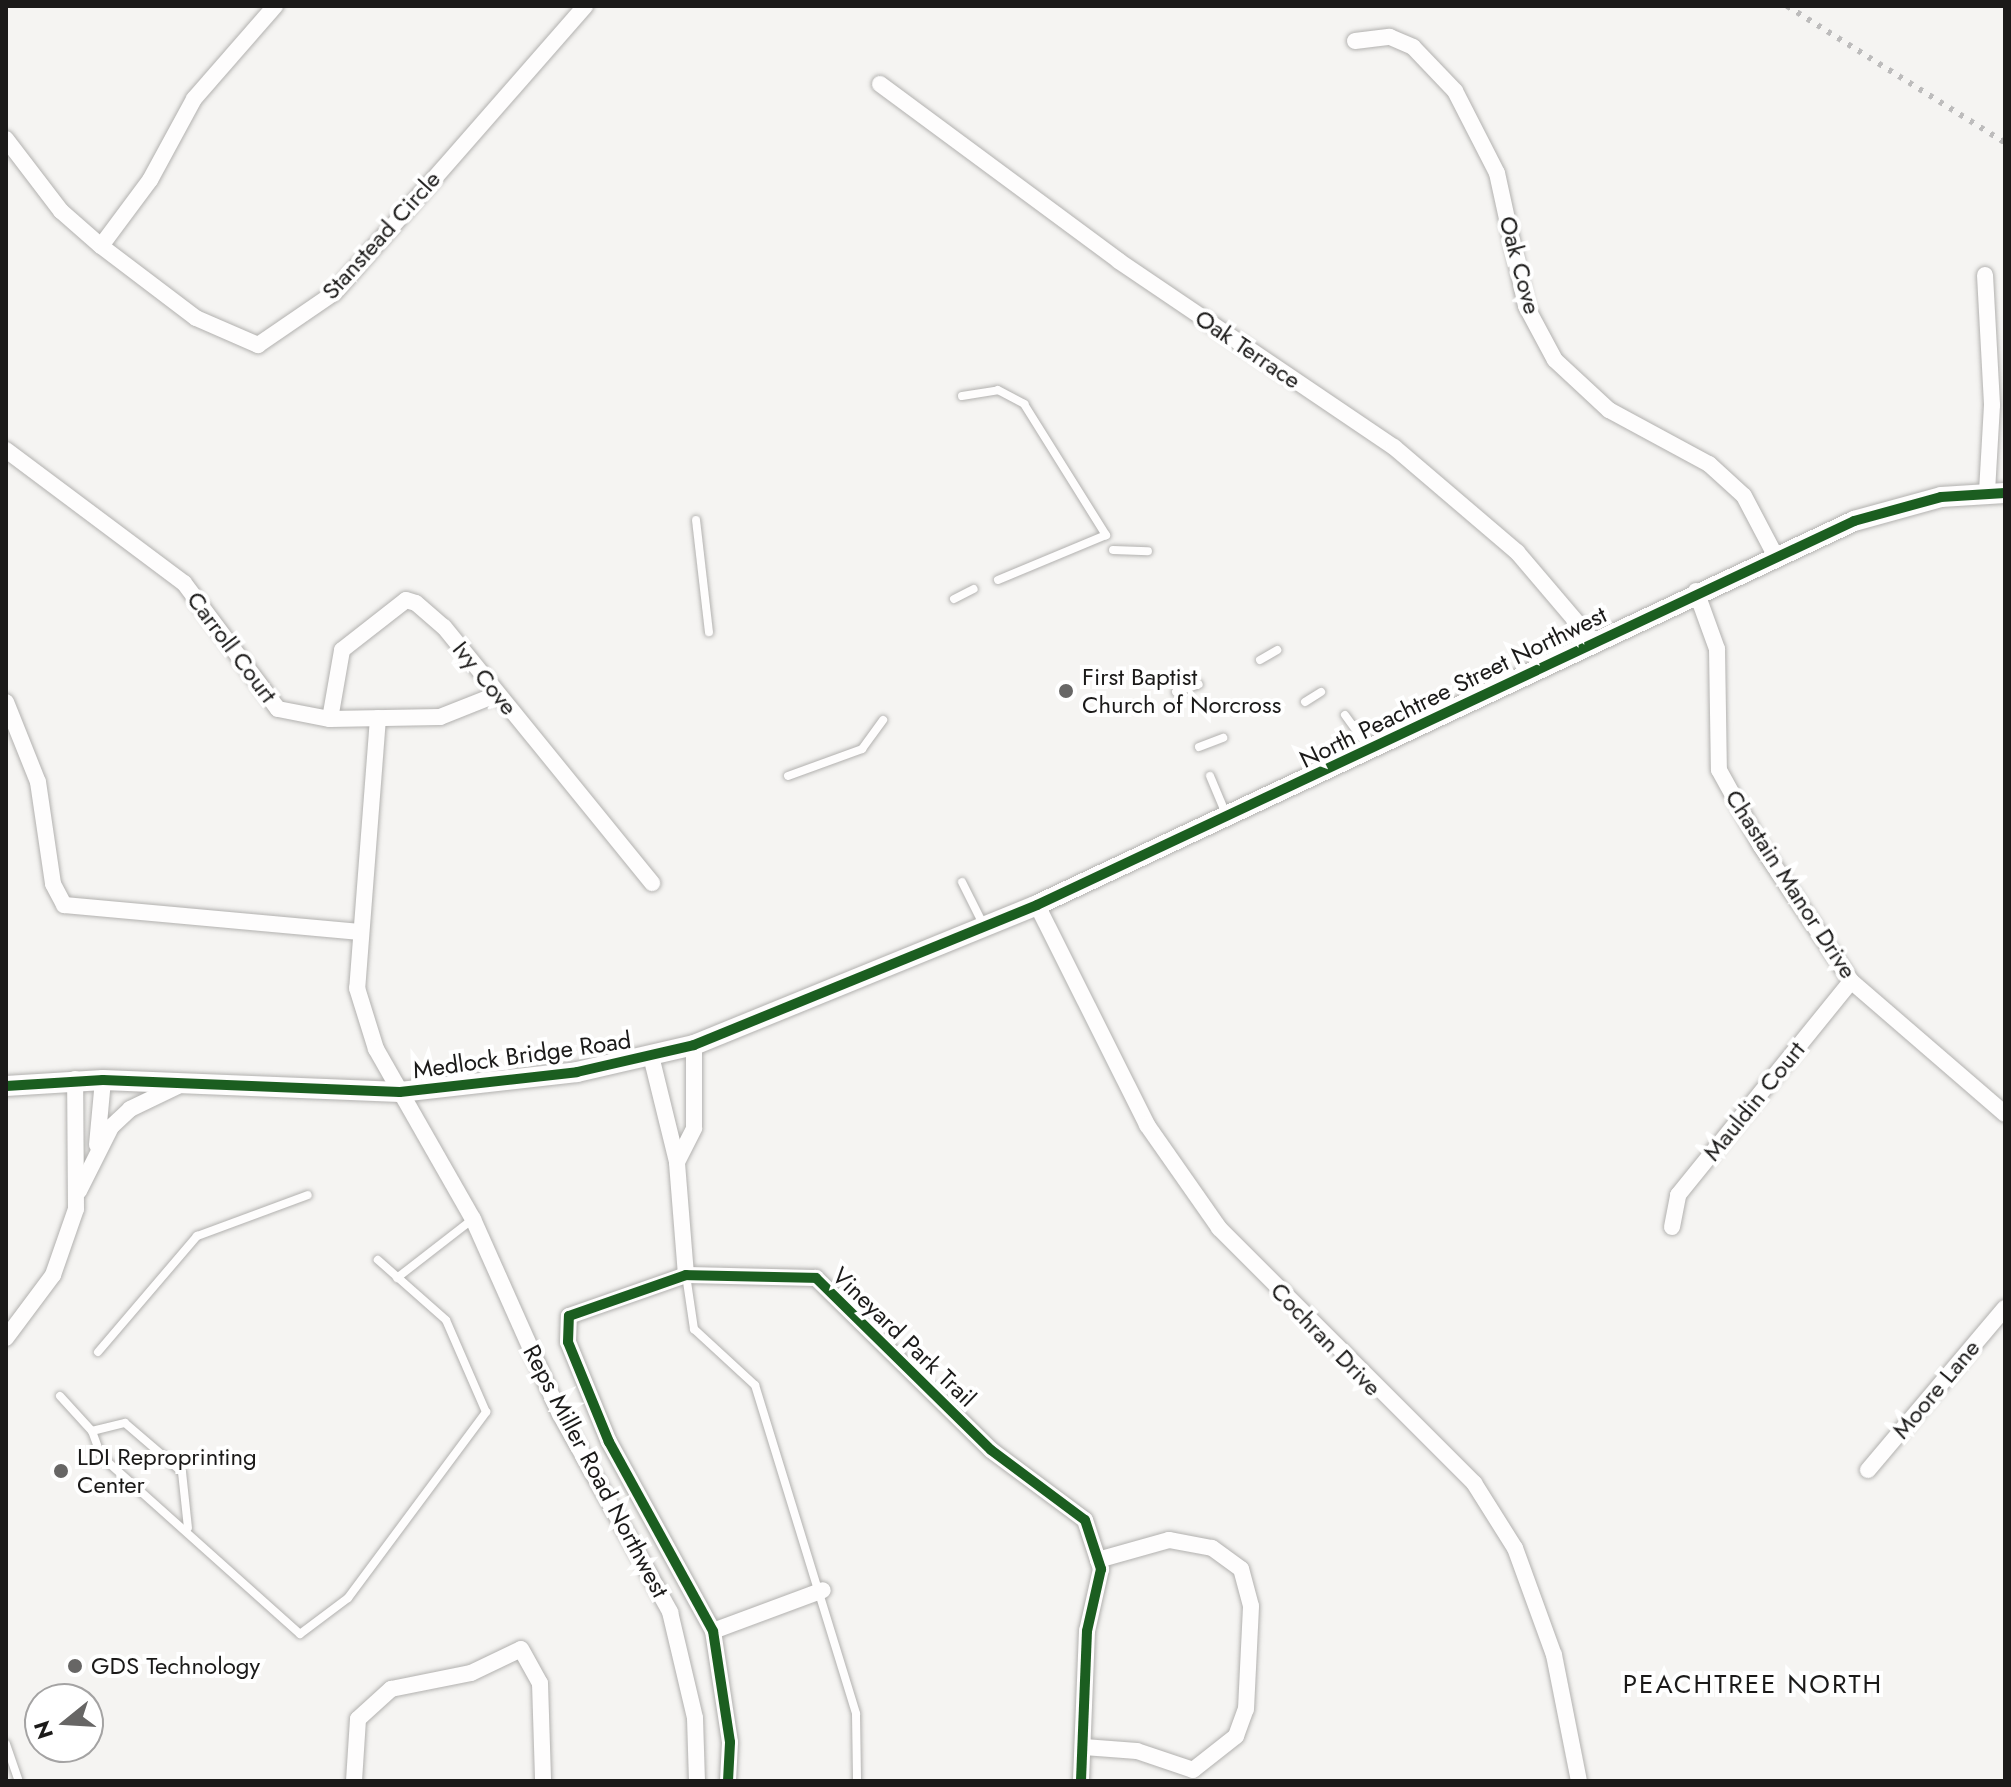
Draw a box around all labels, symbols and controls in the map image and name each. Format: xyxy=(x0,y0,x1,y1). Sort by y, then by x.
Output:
street label: Stanstead Circle xyxy=(316,165,446,305)
street label: Oak Cove xyxy=(1493,213,1547,317)
street label: Oak Terrace xyxy=(1190,303,1306,395)
street label: Carroll Court xyxy=(181,586,283,708)
street label: North Peachtree Street Northwest xyxy=(1295,600,1611,774)
street label: Ivy Cove xyxy=(447,635,523,721)
place label: First Baptist Church of Norcross xyxy=(1082,663,1281,719)
marker: First Baptist Church of Norcross xyxy=(1057,682,1075,700)
street label: Chastain Manor Drive xyxy=(1719,784,1863,984)
street label: Medlock Bridge Road xyxy=(411,1025,633,1085)
street label: Mauldin Court xyxy=(1697,1036,1811,1166)
street label: Vineyard Park Trail xyxy=(826,1261,982,1413)
street label: Cochran Drive xyxy=(1265,1276,1387,1402)
street label: Moore Lane xyxy=(1886,1334,1986,1444)
street label: Reps Miller Road Northwest xyxy=(517,1340,675,1602)
place label: LDI Reproprinting Center xyxy=(77,1443,257,1499)
marker: LDI Reproprinting Center xyxy=(52,1462,70,1480)
place label: GDS Technology xyxy=(91,1652,260,1680)
marker: GDS Technology xyxy=(66,1657,84,1675)
district label: PEACHTREE NORTH xyxy=(1623,1669,1883,1701)
north arrow xyxy=(24,1683,104,1763)
text: N xyxy=(25,1717,61,1743)

